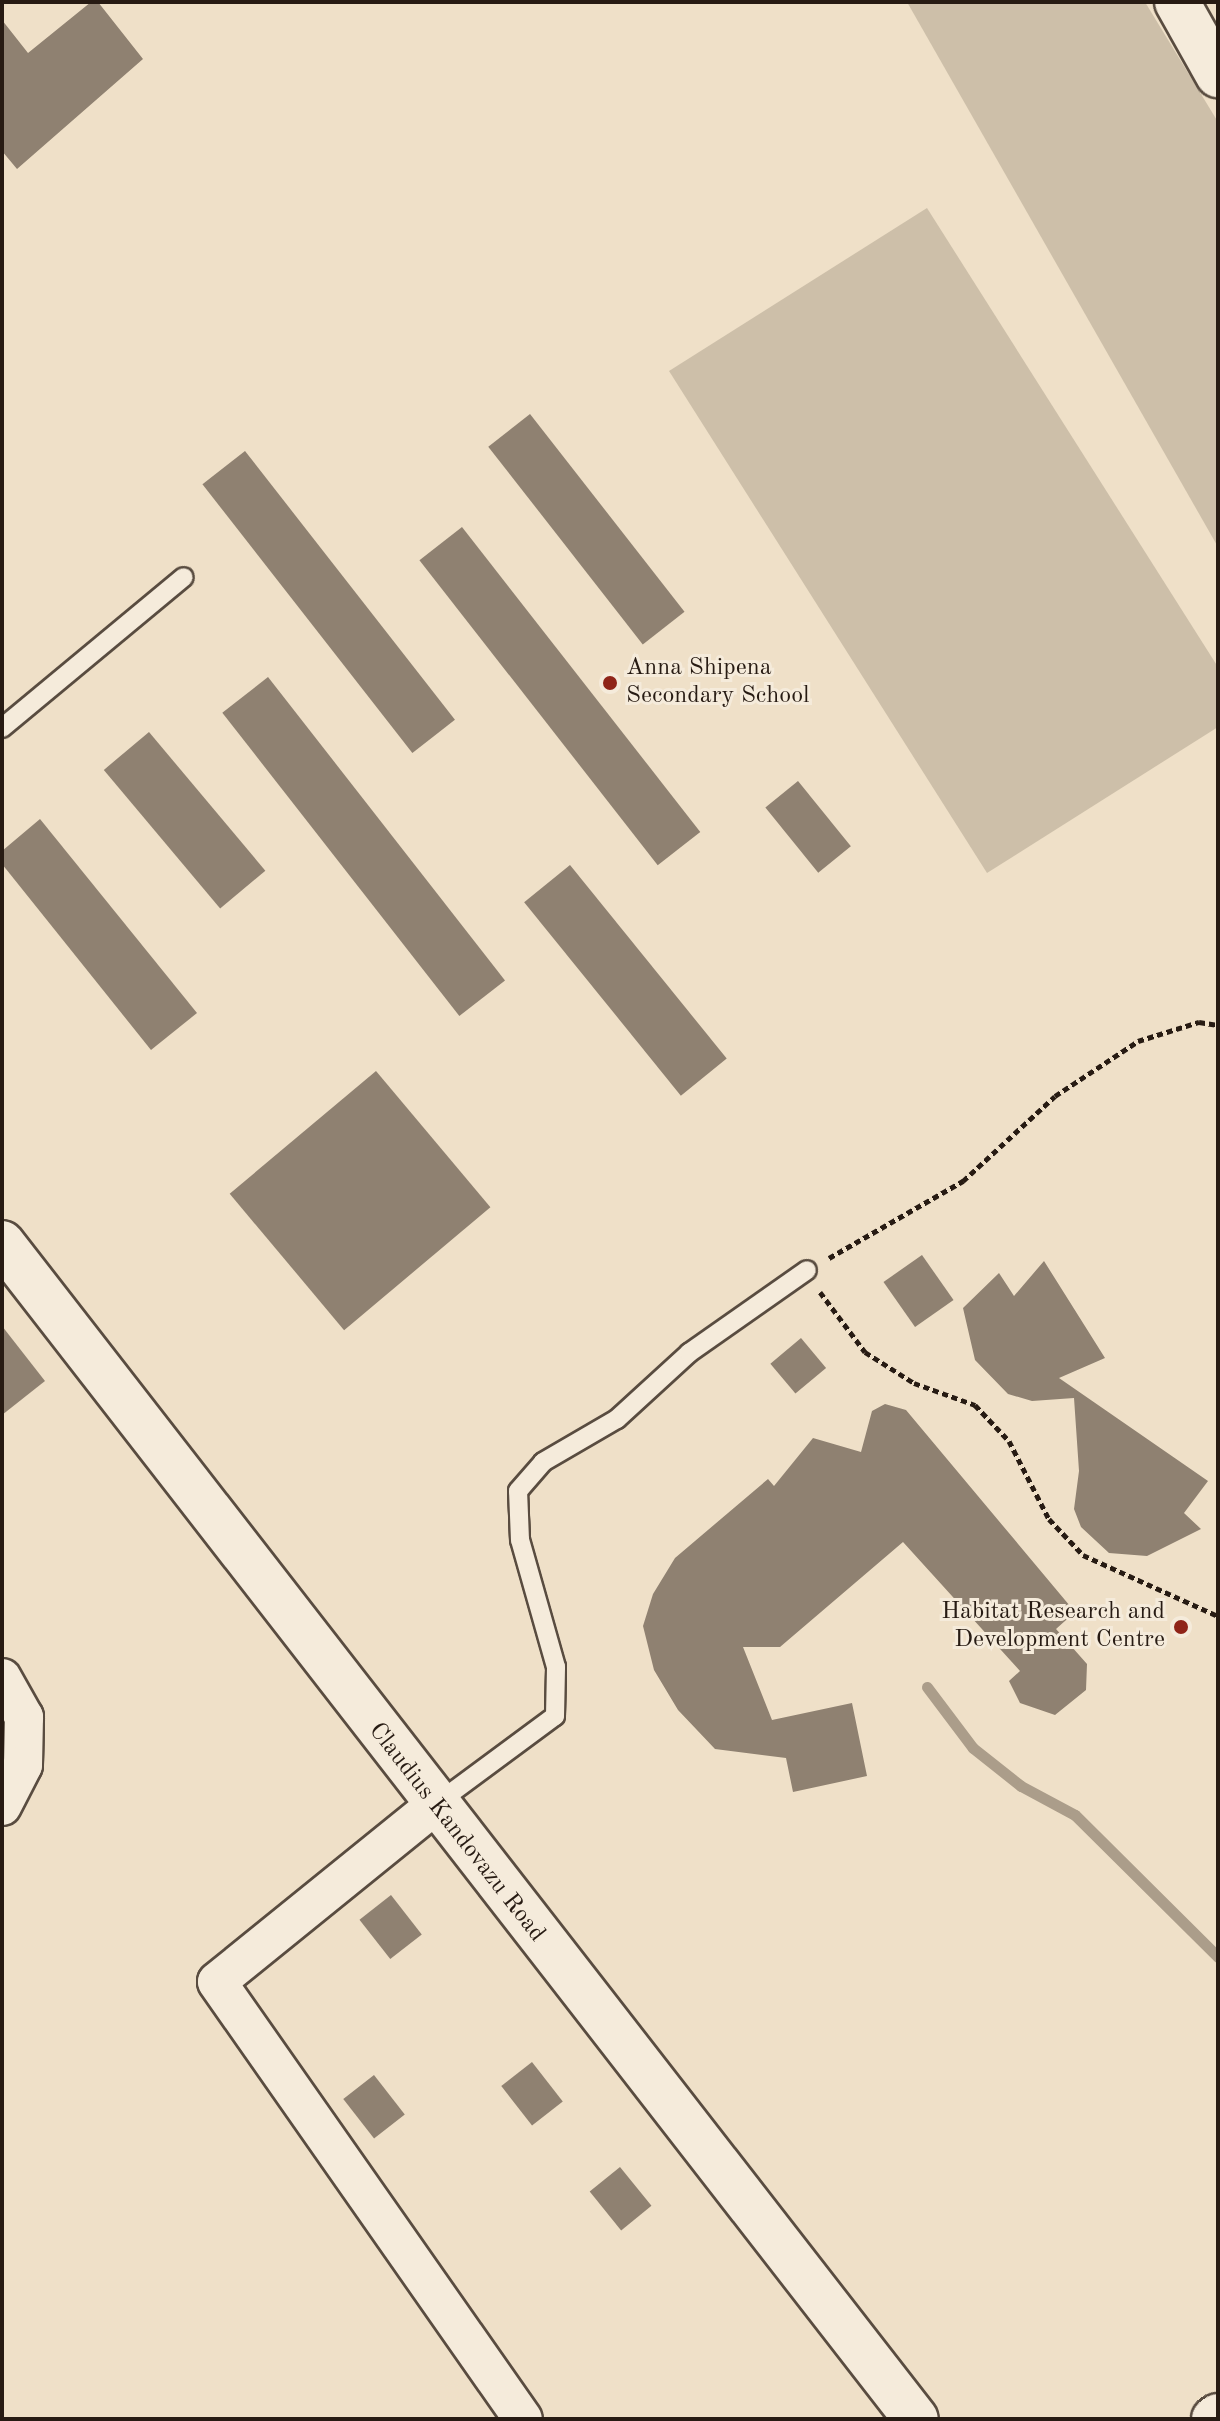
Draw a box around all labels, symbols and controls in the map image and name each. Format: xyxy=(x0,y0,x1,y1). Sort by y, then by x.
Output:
place label: Anna Shipena Secondary School xyxy=(626,655,810,711)
marker: Anna Shipena Secondary School xyxy=(601,674,619,692)
place label: Habitat Research and Development Centre xyxy=(941,1599,1165,1655)
marker: Habitat Research and Development Centre xyxy=(1172,1618,1190,1636)
street label: Claudius Kandovazu Road xyxy=(362,1718,550,1948)

